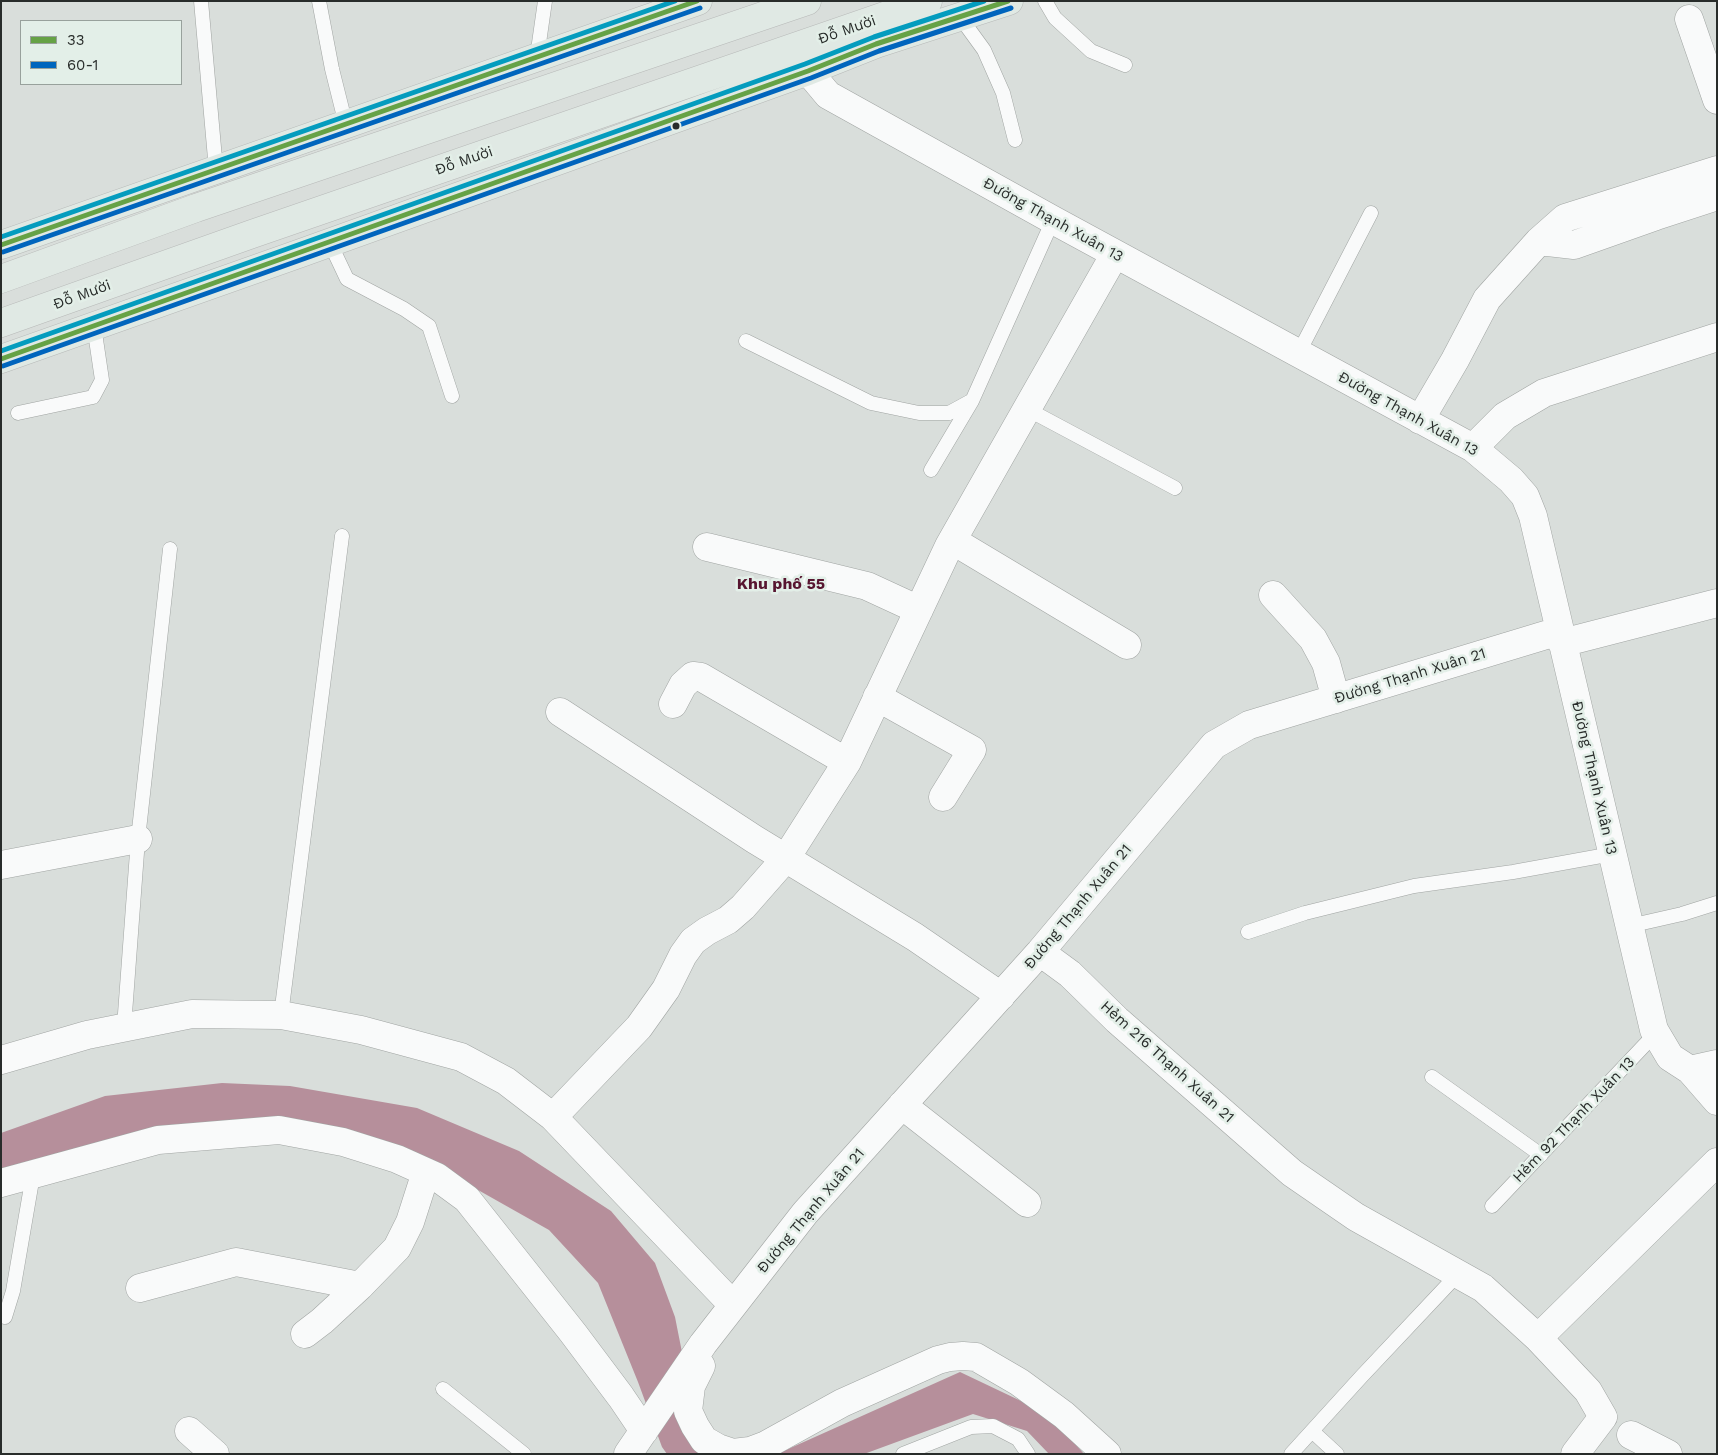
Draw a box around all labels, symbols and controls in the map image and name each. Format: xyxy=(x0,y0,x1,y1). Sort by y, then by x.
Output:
street label: Đỗ Mười xyxy=(816,12,878,48)
legend xyxy=(20,20,182,85)
text: 33 xyxy=(67,31,85,49)
text: 60-1 xyxy=(67,56,98,74)
unlabelled marker xyxy=(671,121,681,131)
street label: Đỗ Mười xyxy=(433,143,495,179)
street label: Đường Thạnh Xuân 13 xyxy=(980,174,1126,266)
street label: Đỗ Mười xyxy=(51,276,113,314)
street label: Đường Thạnh Xuân 13 xyxy=(1335,368,1481,460)
district label: Khu phố 55 xyxy=(737,574,825,594)
street label: Đường Thạnh Xuân 21 xyxy=(1332,644,1488,708)
street label: Đường Thạnh Xuân 13 xyxy=(1568,699,1620,857)
street label: Đường Thạnh Xuân 21 xyxy=(1021,841,1135,973)
street label: Hẻm 216 Thạnh Xuân 21 xyxy=(1097,997,1237,1127)
street label: Hẻm 92 Thạnh Xuân 13 xyxy=(1509,1053,1639,1187)
street label: Đường Thạnh Xuân 21 xyxy=(754,1145,868,1277)

